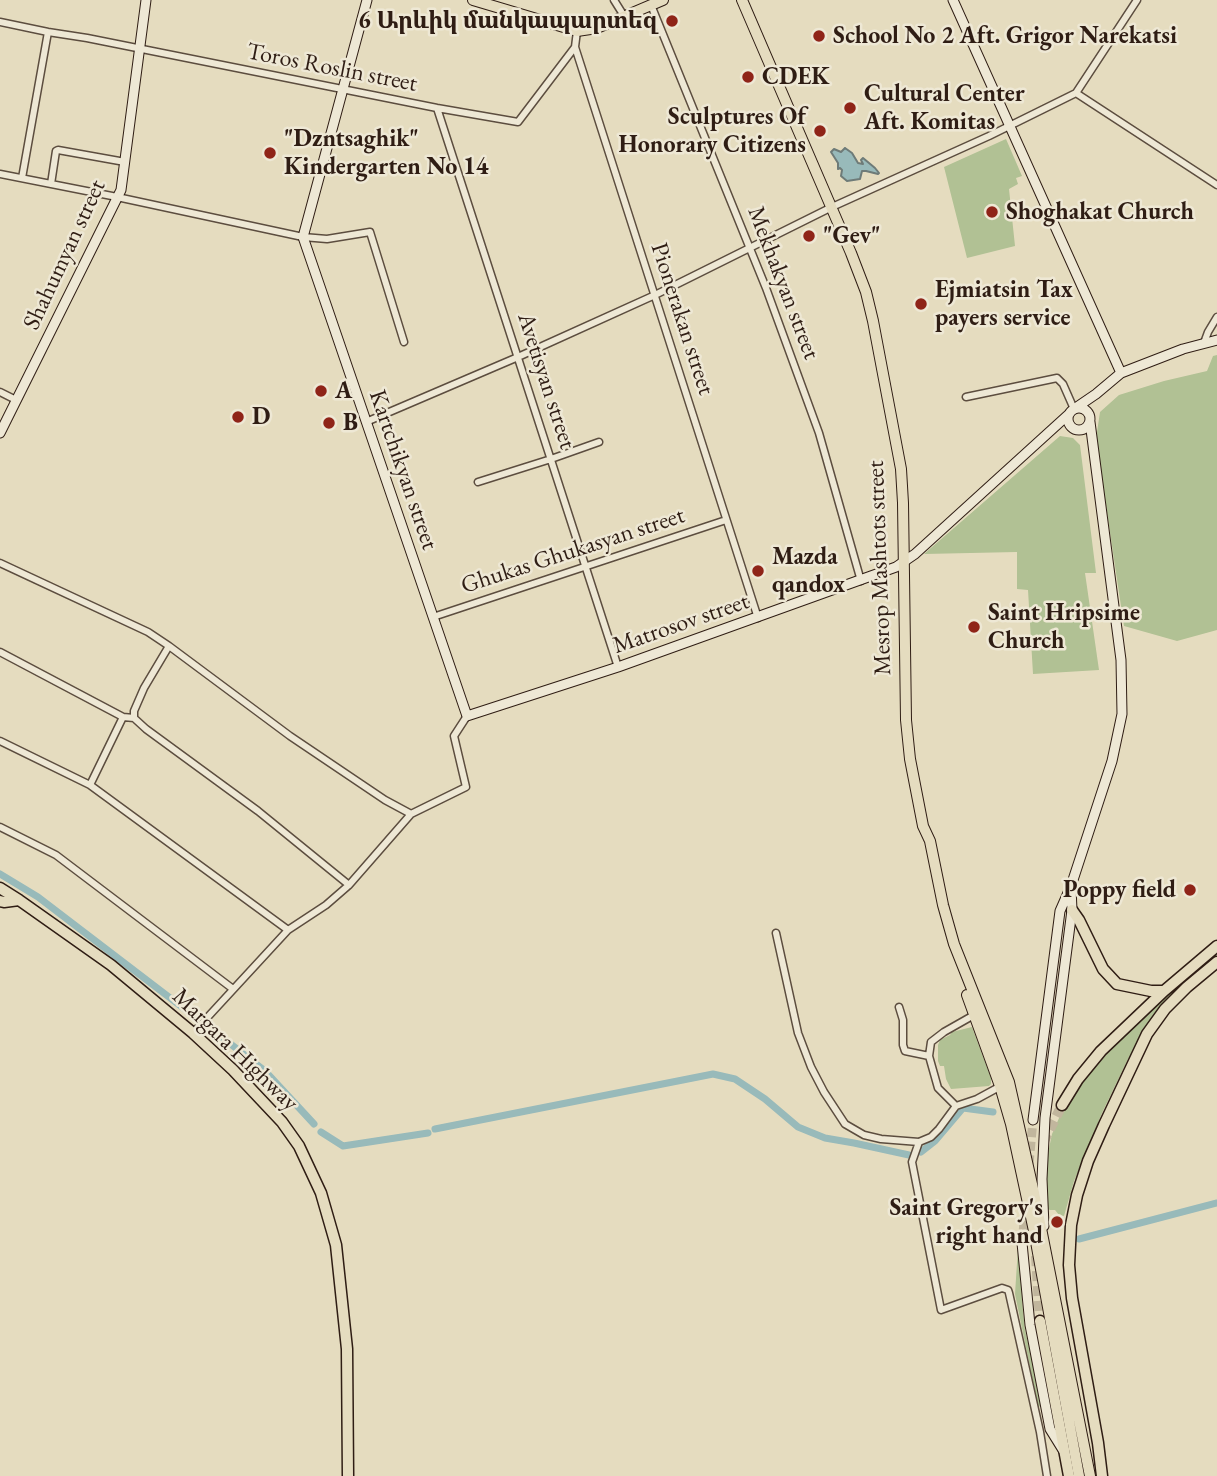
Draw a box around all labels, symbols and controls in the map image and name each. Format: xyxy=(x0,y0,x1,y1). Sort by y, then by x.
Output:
place label: 6 Արևիկ մանկապարտեզ xyxy=(358,7,658,35)
marker: 6 Արևիկ մանկապարտեզ xyxy=(664,13,680,29)
place label: School No 2 Aft. Grigor Narekatsi xyxy=(833,22,1177,50)
marker: School No 2 Aft. Grigor Narekatsi xyxy=(811,28,827,44)
street label: Toros Roslin street xyxy=(244,37,420,99)
place label: CDEK xyxy=(762,63,830,91)
marker: CDEK xyxy=(740,69,756,85)
place label: Cultural Center Aft. Komitas xyxy=(864,80,1025,136)
marker: Cultural Center Aft. Komitas xyxy=(842,100,858,116)
place label: Sculptures Of Honorary Citizens xyxy=(619,103,806,159)
marker: Sculptures Of Honorary Citizens xyxy=(812,123,828,139)
place label: "Dzntsaghik" Kindergarten No 14 xyxy=(284,125,489,181)
marker: "Dzntsaghik" Kindergarten No 14 xyxy=(262,145,278,161)
street label: Shahumyan street xyxy=(18,175,112,335)
place label: Shoghakat Church xyxy=(1006,198,1194,226)
street label: Mekhakyan street xyxy=(741,202,825,364)
marker: Shoghakat Church xyxy=(984,204,1000,220)
place label: "Gev" xyxy=(823,222,881,250)
marker: "Gev" xyxy=(801,228,817,244)
street label: Pionerakan street xyxy=(644,239,720,399)
place label: Ejmiatsin Tax payers service xyxy=(935,276,1073,332)
marker: Ejmiatsin Tax payers service xyxy=(913,296,929,312)
street label: Avetisyan street xyxy=(510,309,582,453)
place label: A xyxy=(335,377,352,405)
marker: A xyxy=(313,383,329,399)
street label: Kartchikyan street xyxy=(362,386,444,554)
place label: D xyxy=(252,403,270,431)
marker: D xyxy=(230,409,246,425)
place label: B xyxy=(343,409,358,437)
marker: B xyxy=(321,415,337,431)
street label: Mesrop Mashtots street xyxy=(862,460,898,676)
street label: Ghukas Ghukasyan street xyxy=(458,501,688,601)
place label: Mazda qandox xyxy=(772,543,845,599)
marker: Mazda qandox xyxy=(750,563,766,579)
street label: Matrosov street xyxy=(609,587,753,661)
place label: Saint Hripsime Church xyxy=(988,599,1140,655)
marker: Saint Hripsime Church xyxy=(966,619,982,635)
place label: Poppy field xyxy=(1063,876,1176,904)
marker: Poppy field xyxy=(1182,882,1198,898)
street label: Margara Highway xyxy=(166,982,304,1118)
place label: Saint Gregory's right hand xyxy=(889,1194,1043,1250)
marker: Saint Gregory's right hand xyxy=(1049,1214,1065,1230)

